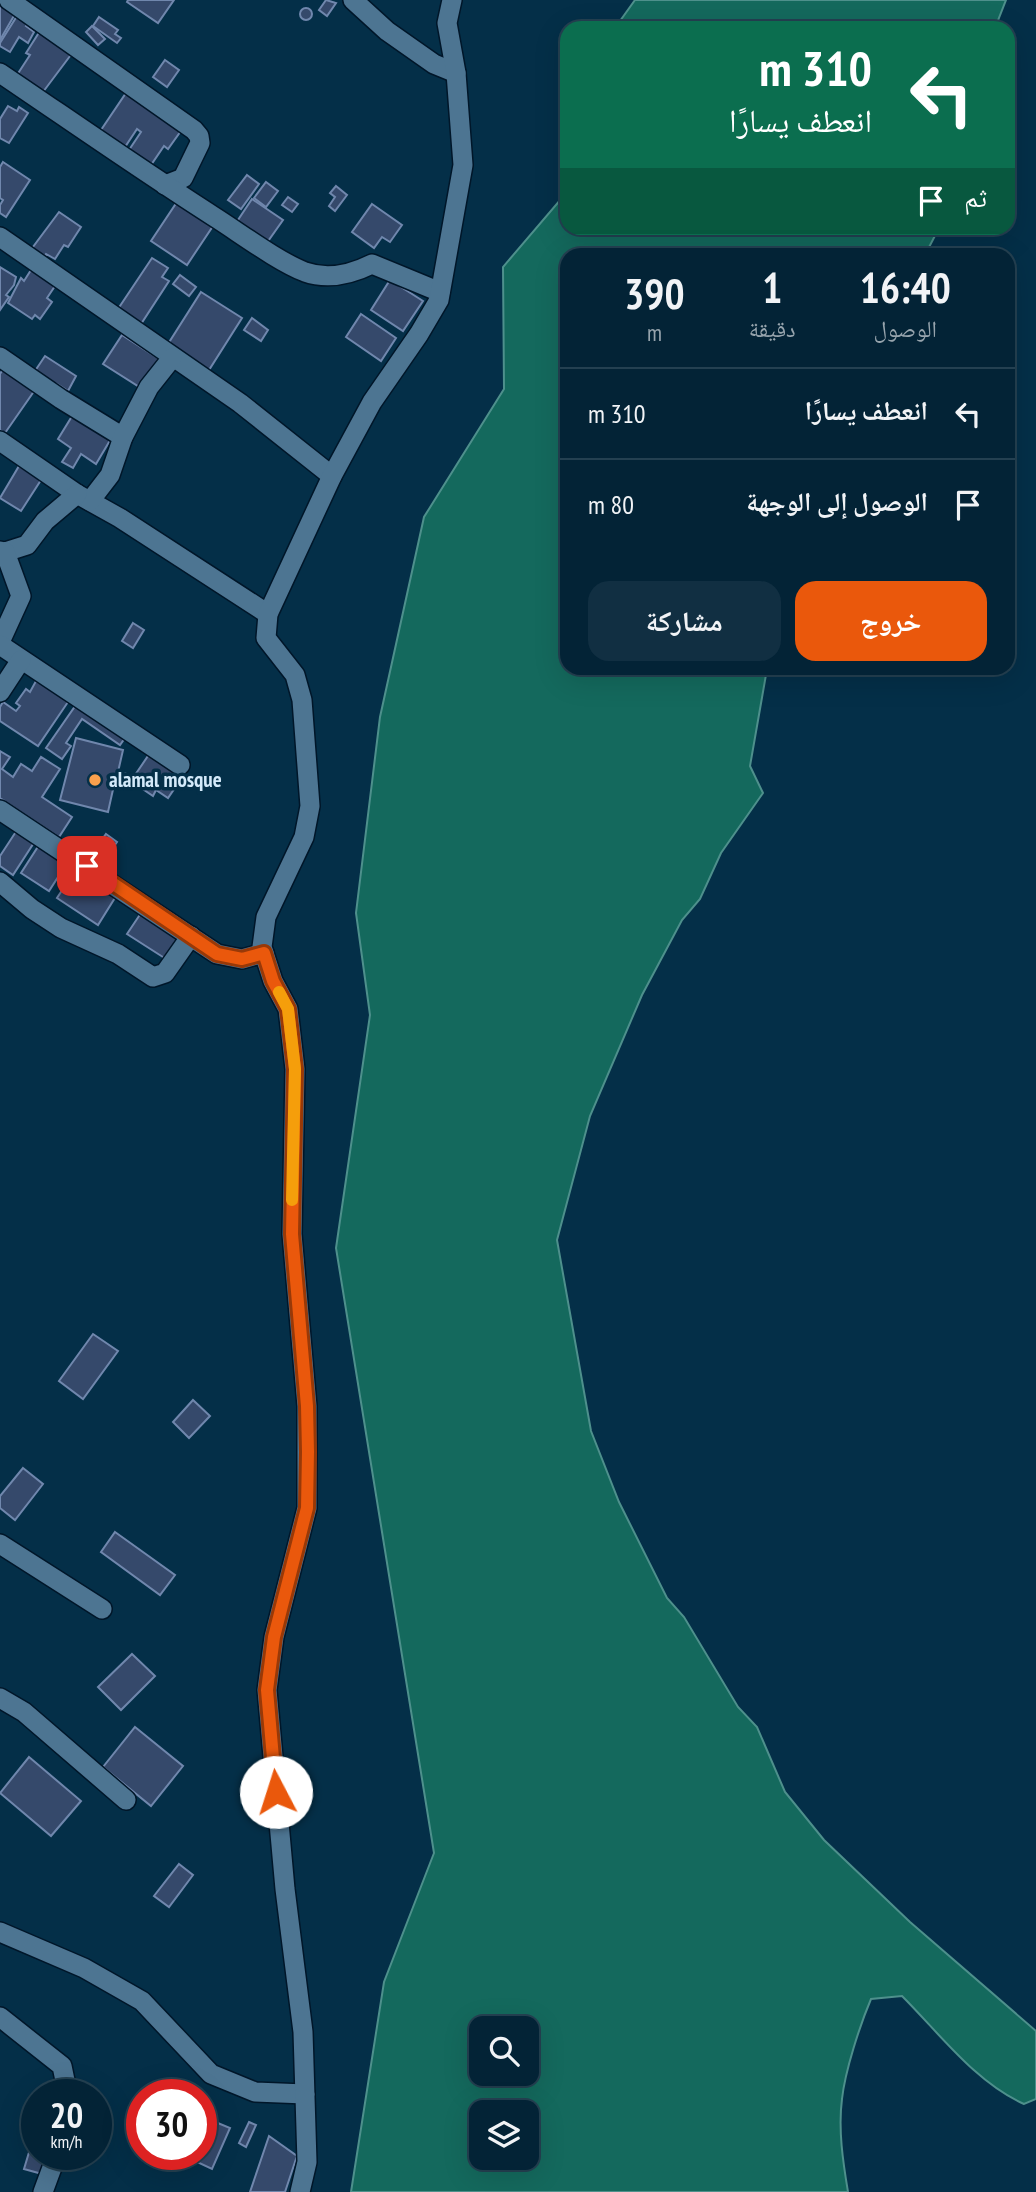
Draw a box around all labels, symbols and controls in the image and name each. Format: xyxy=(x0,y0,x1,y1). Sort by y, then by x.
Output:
text: 310 m xyxy=(759,36,872,100)
icon: left xyxy=(896,49,987,140)
text: انعطف يسارًا xyxy=(729,99,872,141)
text: ثم xyxy=(964,181,987,214)
icon: arrive xyxy=(912,182,950,220)
text: 1 xyxy=(762,260,782,315)
text: 16:40 xyxy=(860,260,951,315)
text: 390 xyxy=(624,266,685,321)
text: دقيقة xyxy=(749,314,796,343)
text: الوصول xyxy=(873,314,937,343)
text: m xyxy=(647,318,662,347)
text: انعطف يسارًا xyxy=(805,394,928,427)
icon: left xyxy=(949,395,987,433)
text: 310 m xyxy=(588,397,646,430)
text: الوصول إلى الوجهة xyxy=(746,485,928,518)
icon: arrive xyxy=(949,486,987,524)
text: 80 m xyxy=(588,488,634,521)
button: مشاركة xyxy=(588,581,781,661)
button: خروج xyxy=(795,581,987,661)
place label: alamal mosque xyxy=(109,766,222,793)
marker: alamal mosque xyxy=(87,772,103,788)
pin xyxy=(57,836,117,896)
icon: arrive xyxy=(68,847,106,885)
position arrow xyxy=(239,1755,313,1829)
map controls xyxy=(469,2016,539,2170)
button: search xyxy=(469,2016,539,2086)
speed limit sign: 30 xyxy=(126,2079,217,2170)
text: 20 xyxy=(50,2092,83,2138)
button: layers xyxy=(469,2100,539,2170)
text: km/h xyxy=(51,2130,82,2153)

